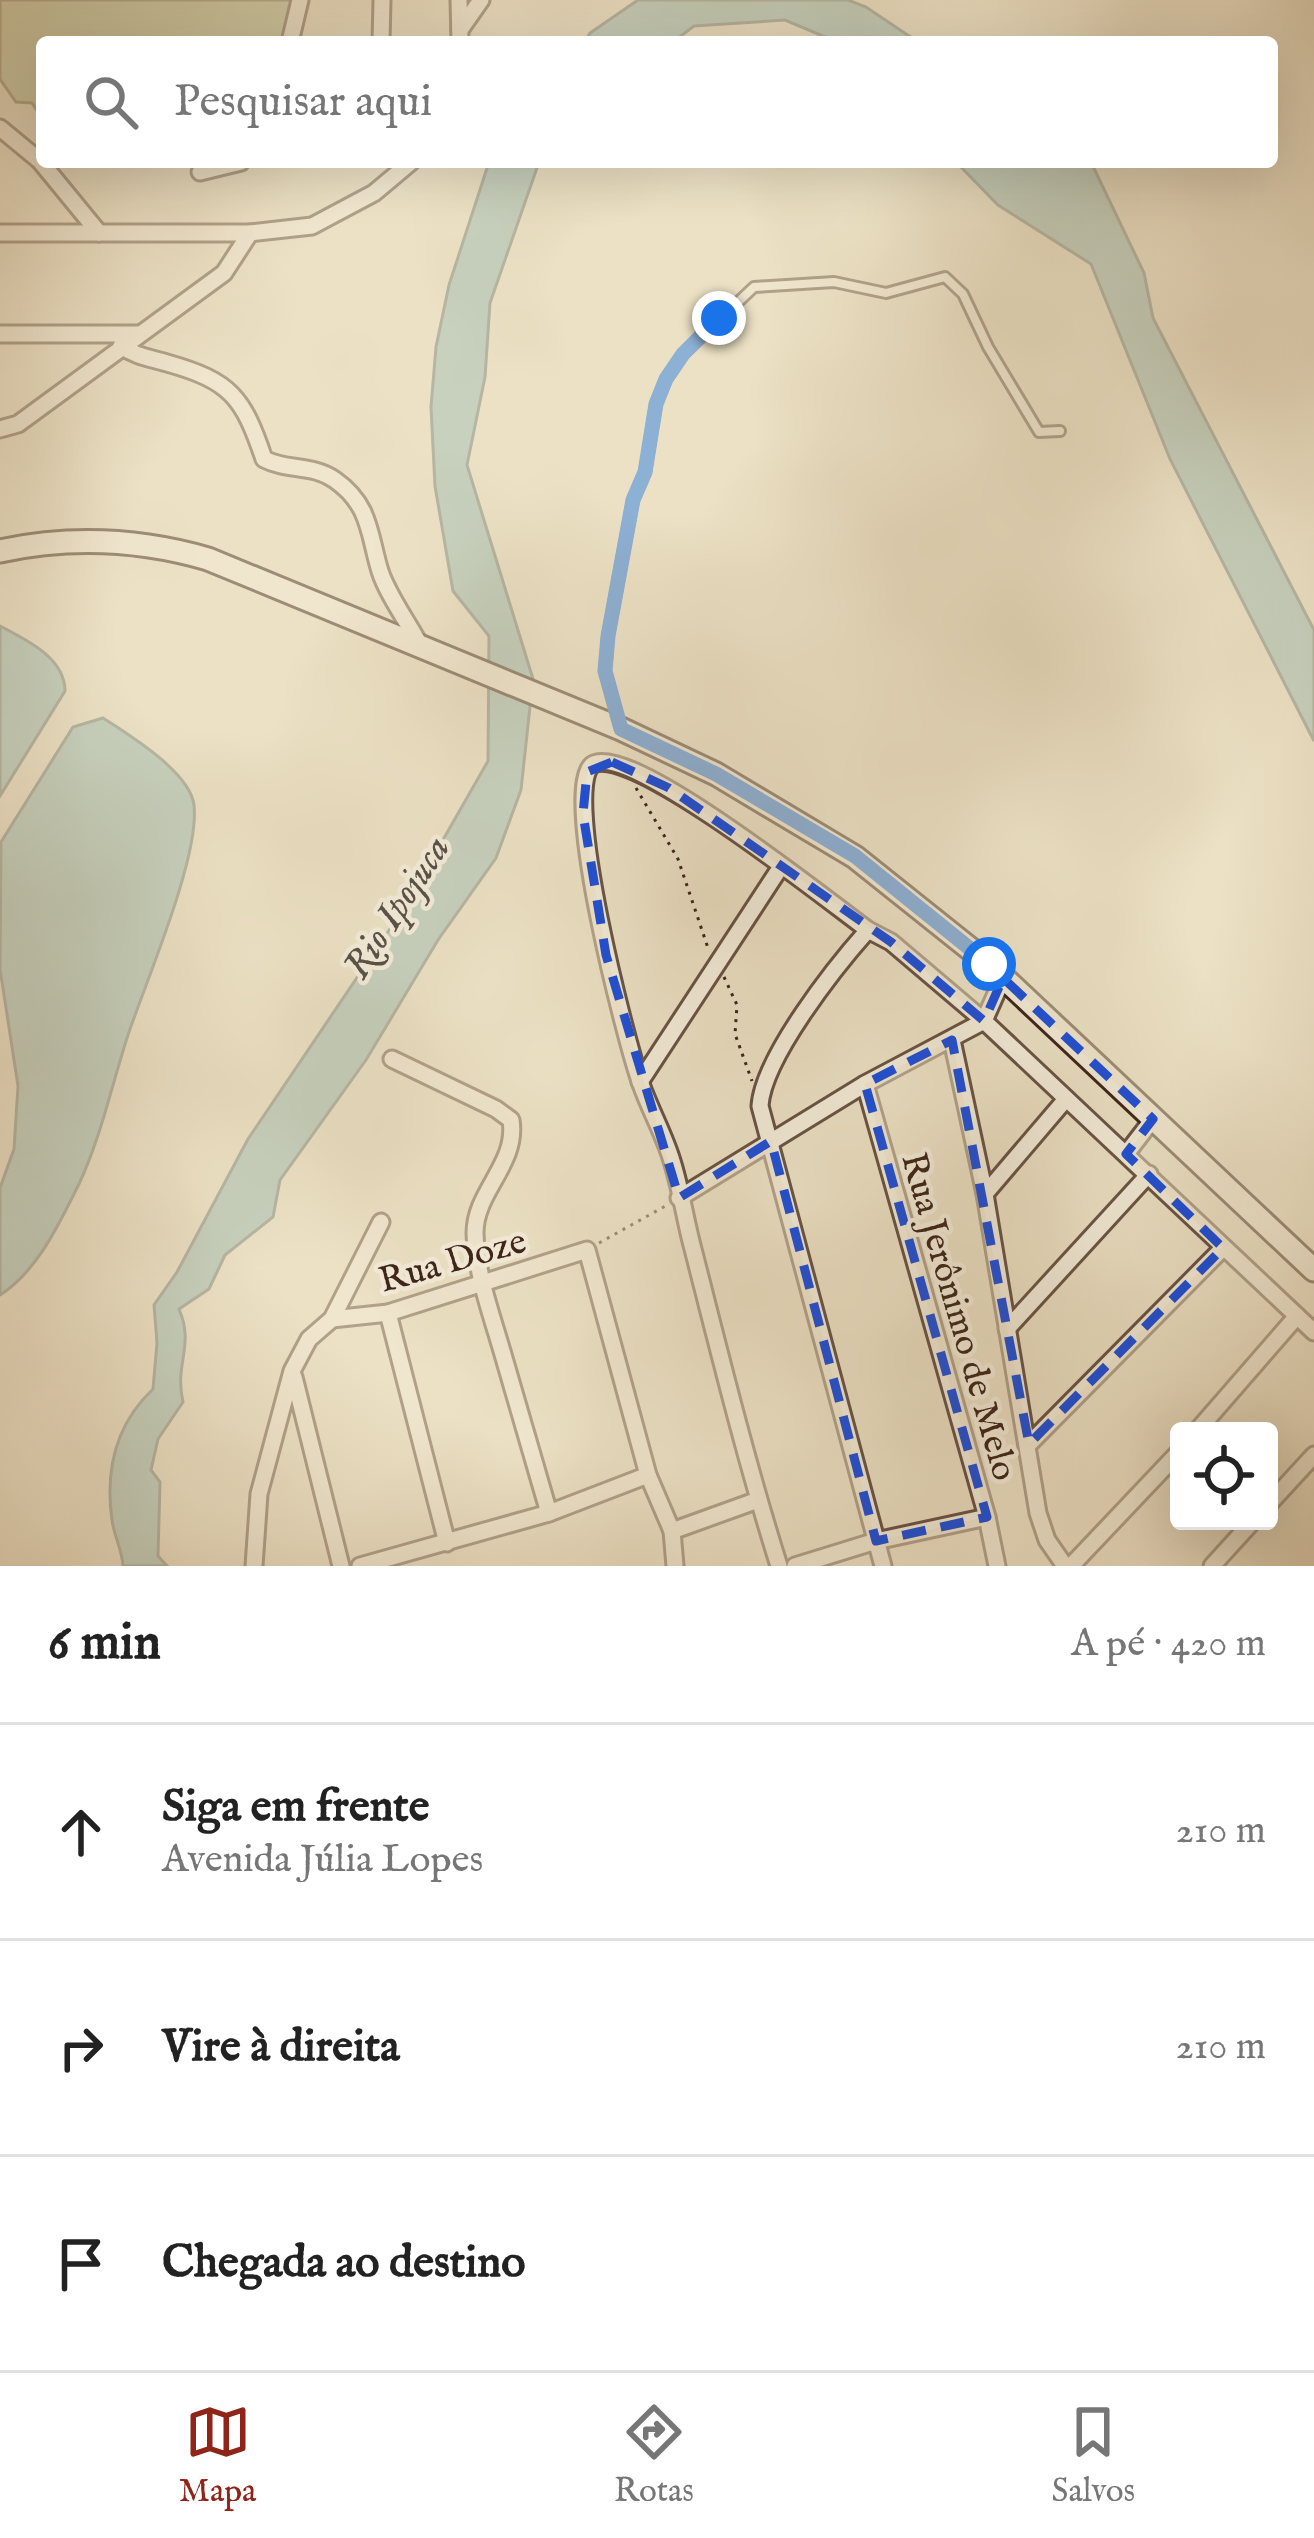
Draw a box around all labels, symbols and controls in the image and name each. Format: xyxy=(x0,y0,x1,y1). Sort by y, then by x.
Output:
search box xyxy=(36,36,1278,168)
icon: search xyxy=(78,69,144,135)
text: Pesquisar aqui xyxy=(174,74,432,131)
route end xyxy=(692,291,746,345)
water label: Rio Ipojuca xyxy=(334,827,462,989)
route start xyxy=(962,937,1016,991)
street label: Rua Jerônimo de Melo xyxy=(889,1148,1027,1486)
street label: Rua Doze xyxy=(374,1219,532,1305)
map controls xyxy=(1170,1422,1278,1530)
button: locate xyxy=(1170,1422,1278,1530)
text: 6 min xyxy=(48,1612,161,1677)
text: A pé · 420 m xyxy=(1071,1620,1266,1669)
text: Siga em frente xyxy=(162,1779,429,1836)
icon: ahead xyxy=(48,1799,114,1865)
text: 210 m xyxy=(1176,1807,1266,1856)
text: Avenida Júlia Lopes xyxy=(162,1836,483,1885)
icon: right xyxy=(48,2015,114,2081)
text: Vire à direita xyxy=(162,2019,400,2076)
text: 210 m xyxy=(1176,2023,1266,2072)
icon: arrive xyxy=(48,2231,114,2297)
text: Chegada ao destino xyxy=(162,2235,525,2292)
tab: Mapa xyxy=(179,2399,256,2513)
tab: Rotas xyxy=(614,2399,694,2513)
tab: Salvos xyxy=(1052,2399,1135,2513)

